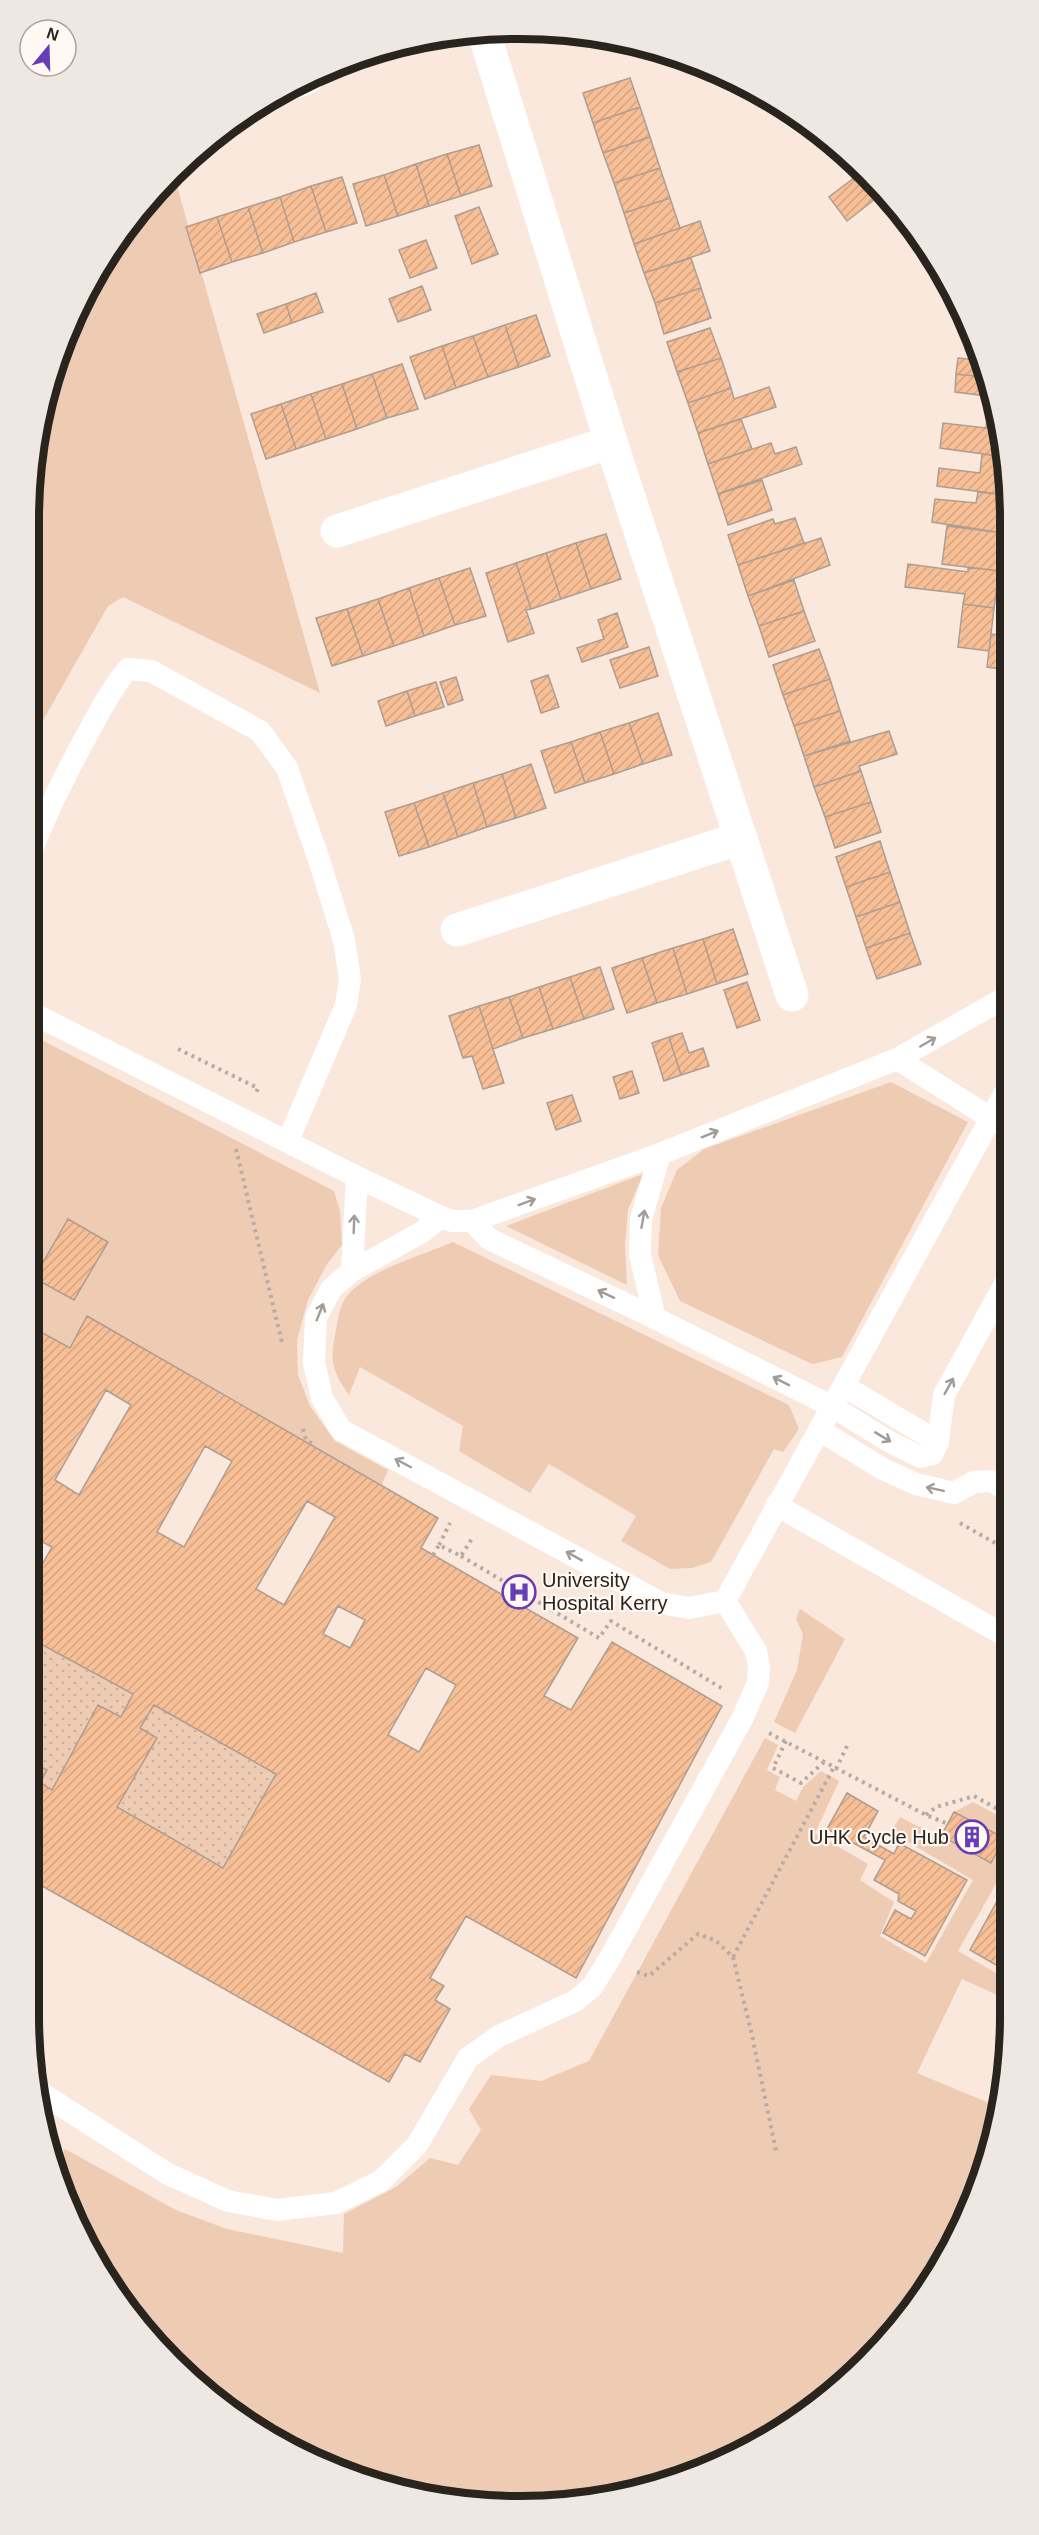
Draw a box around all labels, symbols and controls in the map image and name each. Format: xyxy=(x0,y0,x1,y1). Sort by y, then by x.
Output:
north arrow xyxy=(18,18,78,78)
text: N xyxy=(44,24,61,44)
one-way arrow xyxy=(918,1036,936,1047)
one-way arrow xyxy=(700,1128,718,1139)
one-way arrow xyxy=(517,1196,536,1207)
one-way arrow xyxy=(638,1210,649,1229)
one-way arrow xyxy=(349,1215,360,1235)
one-way arrow xyxy=(597,1288,615,1300)
one-way arrow xyxy=(315,1304,326,1322)
one-way arrow xyxy=(772,1374,790,1386)
one-way arrow xyxy=(944,1377,955,1395)
one-way arrow xyxy=(874,1432,891,1444)
one-way arrow xyxy=(394,1457,412,1468)
one-way arrow xyxy=(926,1482,945,1494)
one-way arrow xyxy=(566,1550,583,1562)
place label: University Hospital Kerry xyxy=(542,1569,668,1614)
hospital icon: University Hospital Kerry xyxy=(501,1574,537,1610)
building icon: UHK Cycle Hub xyxy=(954,1819,990,1855)
place label: UHK Cycle Hub xyxy=(809,1826,949,1848)

